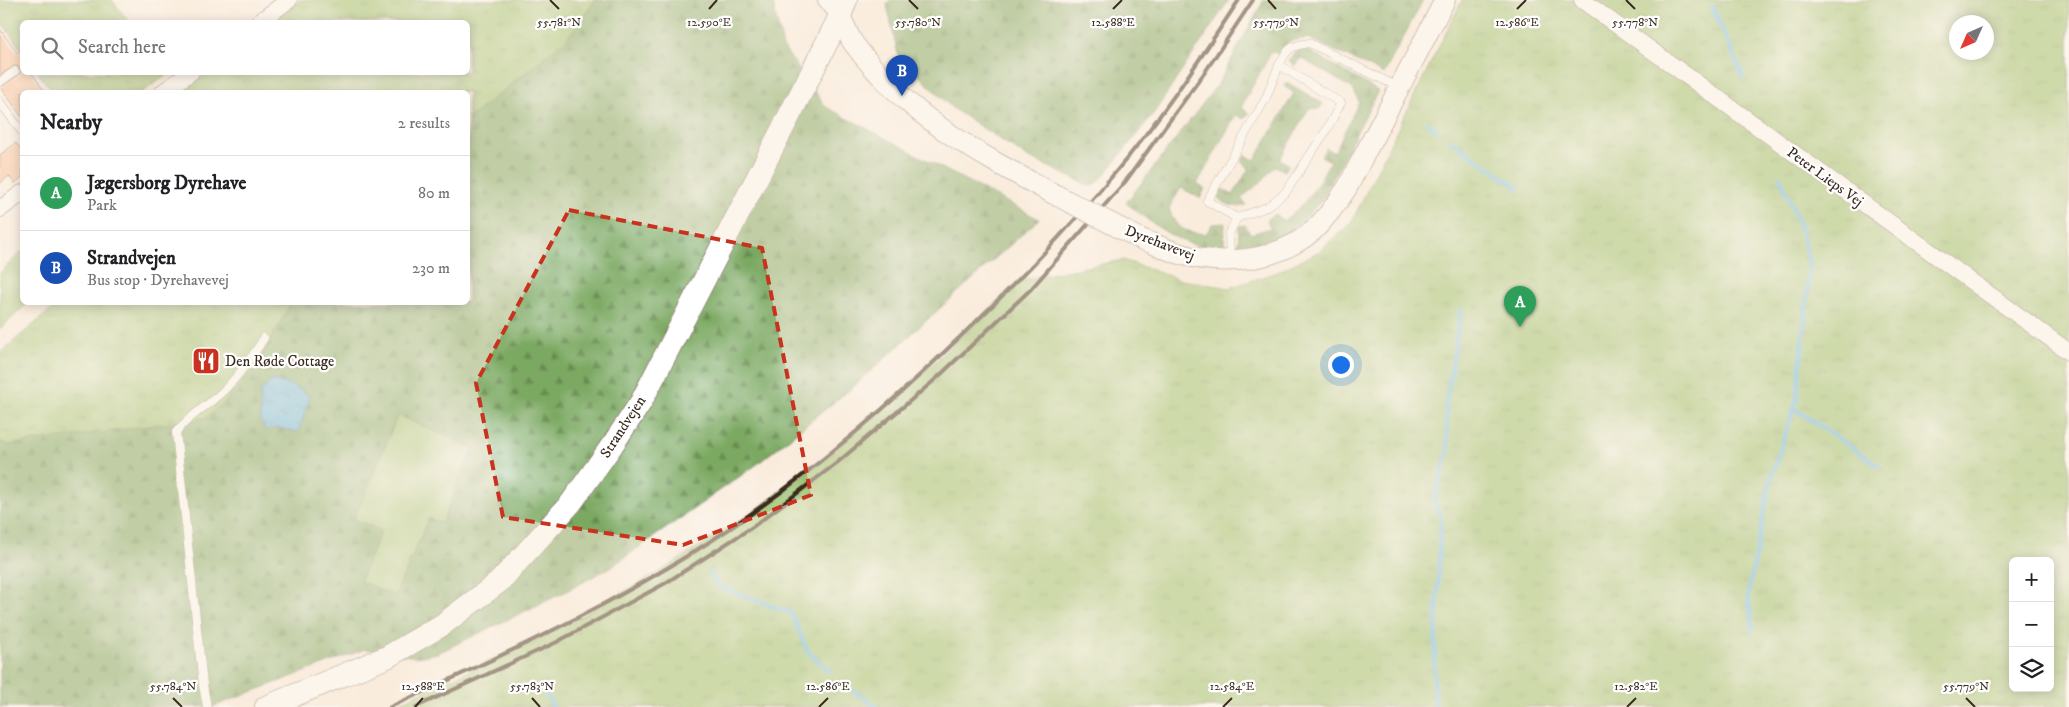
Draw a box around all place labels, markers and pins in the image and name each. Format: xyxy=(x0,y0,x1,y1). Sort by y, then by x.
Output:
pin: B xyxy=(886,55,918,96)
pin: A xyxy=(1504,286,1536,327)
restaurant icon: Den Røde Cottage xyxy=(191,346,221,376)
place label: Den Røde Cottage xyxy=(225,352,334,371)

